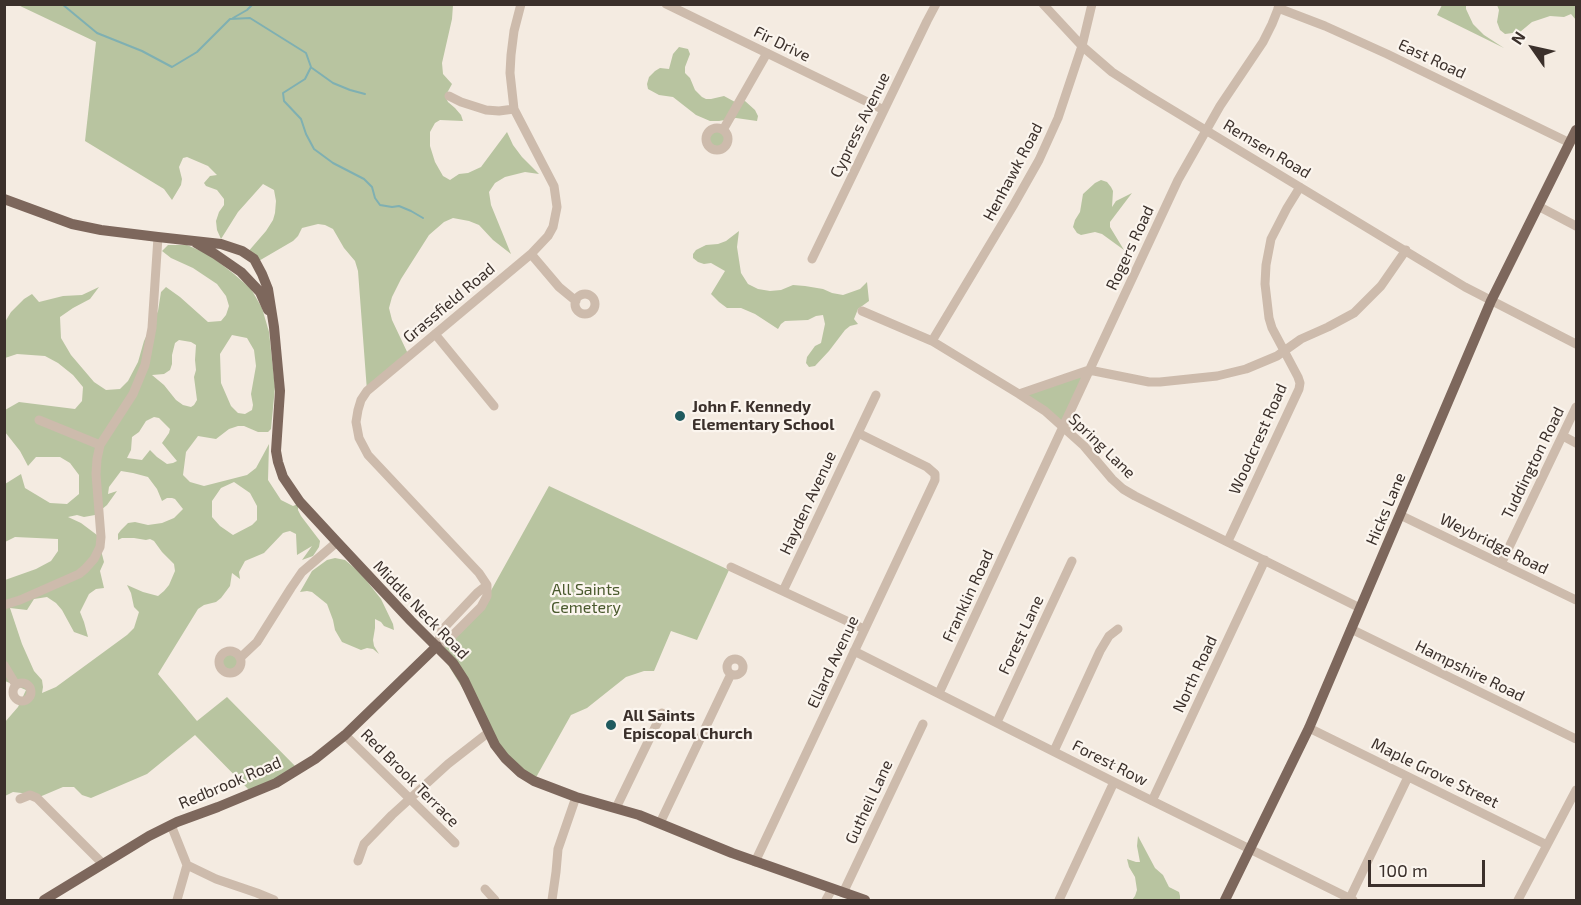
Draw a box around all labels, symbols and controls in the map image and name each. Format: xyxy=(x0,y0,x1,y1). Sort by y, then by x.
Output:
north arrow xyxy=(1503,18,1563,78)
street label: Fir Drive xyxy=(751,22,813,66)
text: N xyxy=(1507,28,1529,48)
street label: East Road xyxy=(1395,35,1469,83)
street label: Cypress Avenue xyxy=(826,69,894,181)
street label: Remsen Road xyxy=(1220,115,1314,183)
street label: Henhawk Road xyxy=(979,120,1047,224)
street label: Rogers Road xyxy=(1102,203,1158,293)
street label: Grassfield Road xyxy=(399,259,499,347)
street label: Woodcrest Road xyxy=(1225,381,1291,497)
place label: John F. Kennedy Elementary School xyxy=(692,397,835,435)
street label: Tuddington Road xyxy=(1498,404,1568,522)
marker: John F. Kennedy Elementary School xyxy=(673,409,687,423)
street label: Spring Lane xyxy=(1065,409,1139,483)
street label: Hayden Avenue xyxy=(776,448,840,558)
street label: Hicks Lane xyxy=(1362,470,1410,548)
street label: Weybridge Road xyxy=(1437,509,1551,579)
street label: Franklin Road xyxy=(938,547,998,645)
street label: Middle Neck Road xyxy=(369,557,473,663)
park label: All Saints Cemetery xyxy=(551,580,621,618)
street label: Forest Lane xyxy=(994,592,1048,678)
street label: Ellard Avenue xyxy=(803,613,863,711)
street label: North Road xyxy=(1169,633,1221,715)
street label: Hampshire Road xyxy=(1412,636,1528,706)
place label: All Saints Episcopal Church xyxy=(623,706,753,744)
marker: All Saints Episcopal Church xyxy=(604,718,618,732)
street label: Red Brook Terrace xyxy=(357,725,463,831)
street label: Maple Grove Street xyxy=(1368,734,1502,812)
street label: Forest Row xyxy=(1069,736,1151,790)
street label: Redbrook Road xyxy=(176,753,284,813)
street label: Gutheil Lane xyxy=(841,757,897,847)
scale bar xyxy=(1371,848,1488,886)
text: 100 m xyxy=(1379,859,1428,881)

